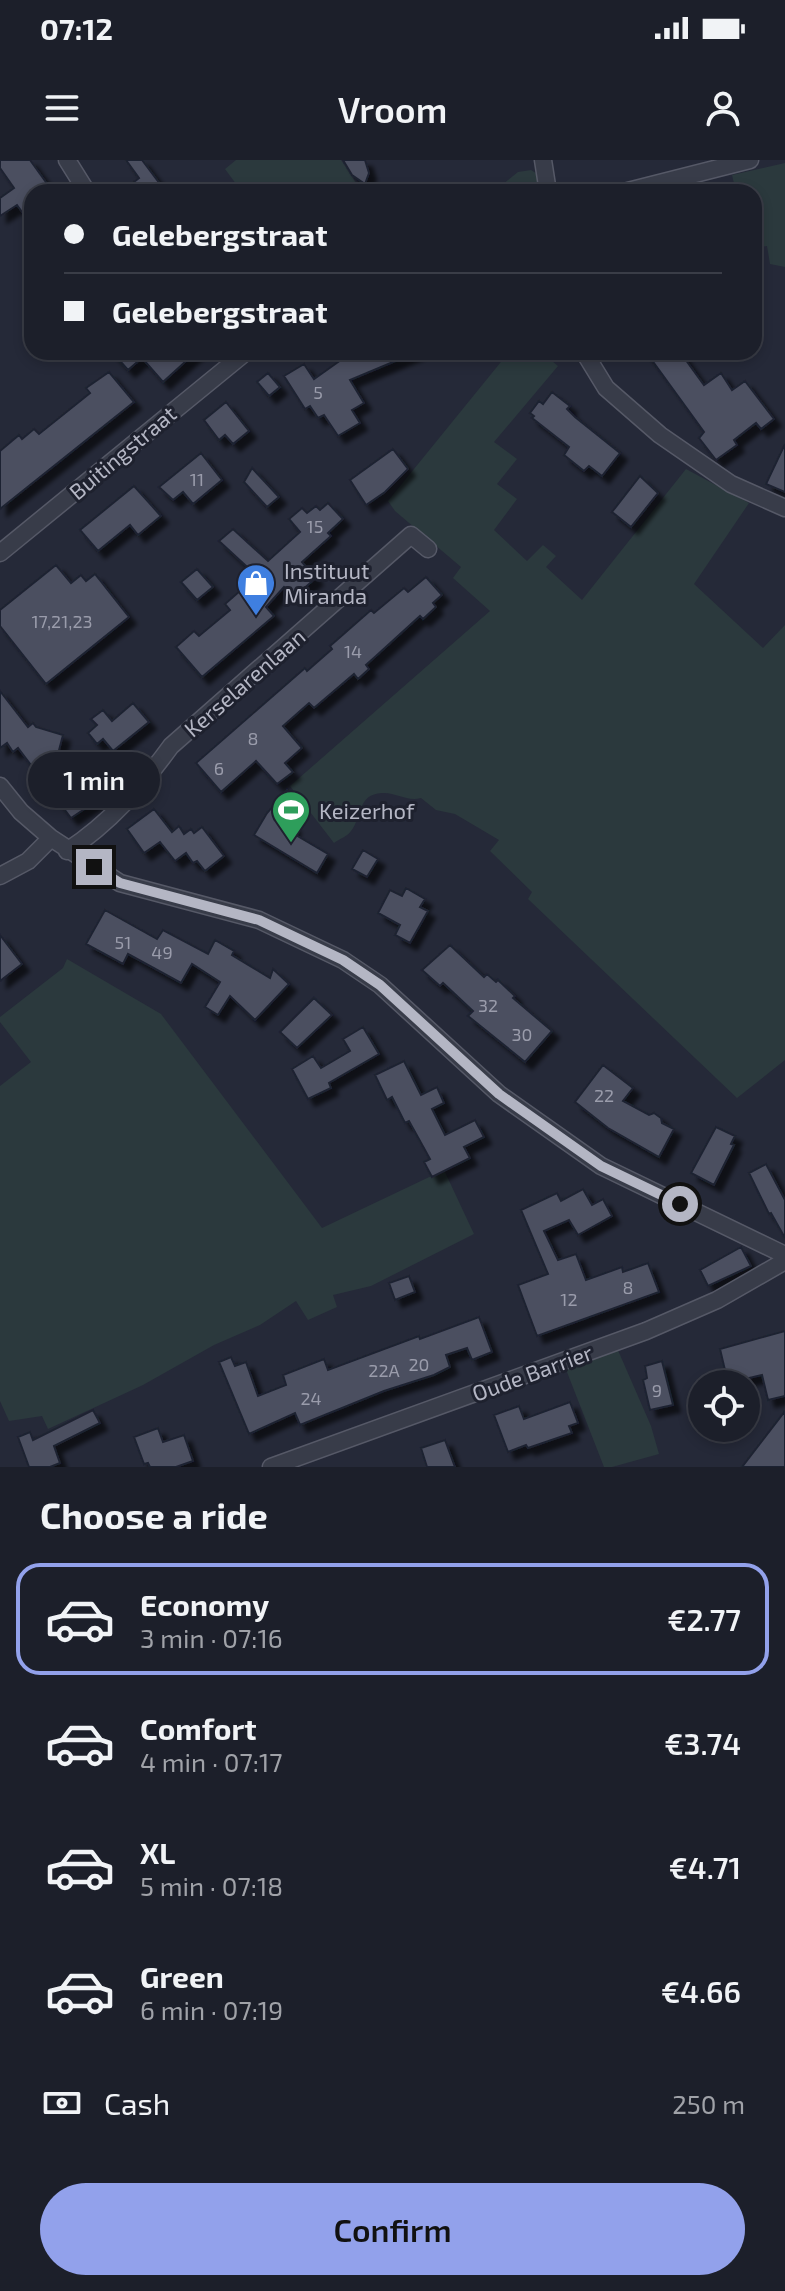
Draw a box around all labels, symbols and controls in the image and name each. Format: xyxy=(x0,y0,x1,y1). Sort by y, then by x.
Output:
text: 07:12 xyxy=(40,10,113,46)
icon: menu xyxy=(40,86,84,130)
icon: person xyxy=(701,86,745,130)
text: Vroom xyxy=(338,87,447,130)
text: Gelebergstraat xyxy=(112,216,328,252)
text: Gelebergstraat xyxy=(112,293,328,329)
house number: 5 xyxy=(313,381,323,403)
street label: Buitingstraat xyxy=(63,400,181,504)
house number: 11 xyxy=(190,468,204,490)
house number: 15 xyxy=(307,515,323,537)
place label: Instituut Miranda xyxy=(284,557,369,608)
shop icon: Instituut Miranda xyxy=(235,562,277,617)
house number: 17,21,23 xyxy=(31,610,93,632)
street label: Kerselarenlaan xyxy=(178,622,310,742)
house number: 14 xyxy=(344,640,362,662)
house number: 8 xyxy=(248,727,258,749)
callout: 1 min xyxy=(28,751,160,807)
house number: 6 xyxy=(214,757,224,779)
text: 1 min xyxy=(63,764,125,795)
sports icon: Keizerhof xyxy=(270,789,312,844)
place label: Keizerhof xyxy=(319,797,415,823)
route end xyxy=(76,849,112,885)
house number: 51 xyxy=(115,931,131,953)
house number: 49 xyxy=(151,941,173,963)
house number: 32 xyxy=(478,994,498,1016)
house number: 30 xyxy=(512,1023,532,1045)
house number: 22 xyxy=(594,1084,614,1106)
route start xyxy=(662,1186,698,1222)
house number: 8 xyxy=(623,1276,633,1298)
house number: 12 xyxy=(560,1288,578,1310)
street label: Oude Barrier xyxy=(468,1338,596,1406)
house number: 20 xyxy=(409,1353,429,1375)
house number: 22A xyxy=(368,1359,401,1381)
map controls xyxy=(688,1370,760,1442)
button: locate xyxy=(688,1370,760,1442)
house number: 9 xyxy=(652,1379,662,1401)
house number: 24 xyxy=(300,1387,322,1409)
text: Choose a ride xyxy=(40,1493,268,1536)
icon: car xyxy=(44,1583,116,1655)
text: Economy xyxy=(140,1586,269,1622)
text: €2.77 xyxy=(667,1601,741,1637)
text: 3 min · 07:16 xyxy=(140,1622,283,1653)
icon: car xyxy=(44,1707,116,1779)
text: Comfort xyxy=(140,1710,257,1746)
text: €3.74 xyxy=(664,1725,741,1761)
text: 4 min · 07:17 xyxy=(140,1746,283,1777)
icon: car xyxy=(44,1831,116,1903)
text: XL xyxy=(140,1834,175,1870)
text: €4.71 xyxy=(669,1849,741,1885)
text: 5 min · 07:18 xyxy=(140,1870,283,1901)
icon: car xyxy=(44,1955,116,2027)
text: Green xyxy=(140,1958,224,1994)
text: €4.66 xyxy=(661,1973,741,2009)
text: 6 min · 07:19 xyxy=(140,1994,283,2025)
icon: cash xyxy=(40,2081,84,2125)
text: Cash xyxy=(104,2085,170,2121)
text: 250 m xyxy=(672,2088,745,2119)
button: Confirm xyxy=(40,2183,745,2275)

